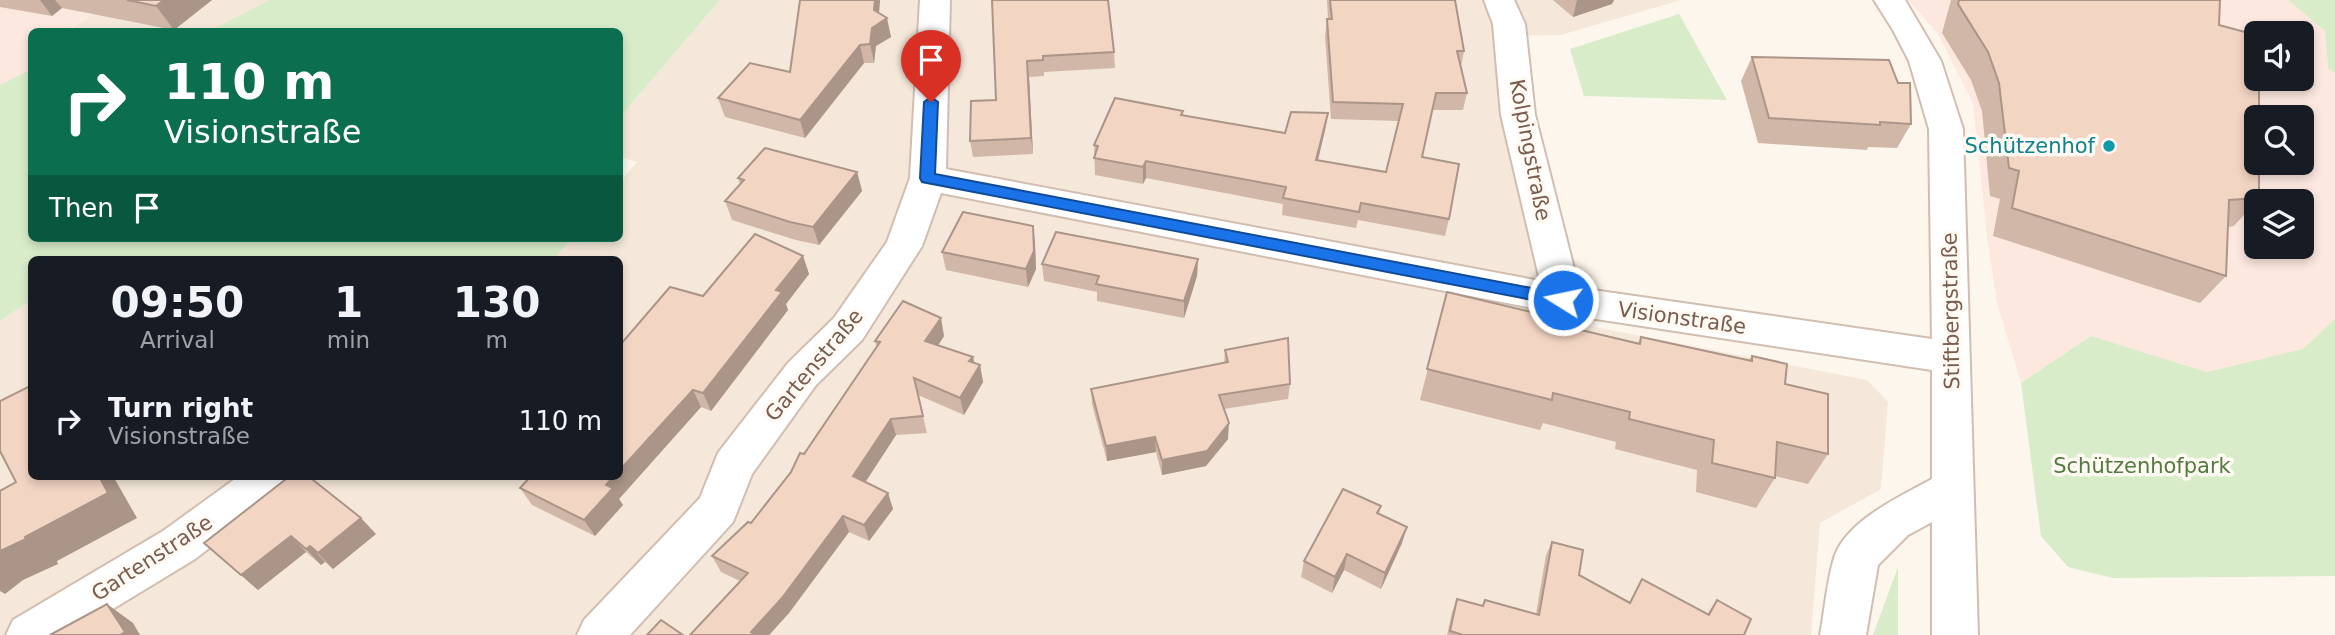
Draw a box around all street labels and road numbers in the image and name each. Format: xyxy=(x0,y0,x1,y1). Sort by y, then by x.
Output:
street label: Kolpingstraße xyxy=(1504,77,1556,223)
street label: Stiftbergstraße xyxy=(1938,232,1964,390)
street label: Visionstraße xyxy=(1616,297,1748,339)
street label: Gartenstraße xyxy=(760,304,868,426)
street label: Gartenstraße xyxy=(87,510,217,606)

